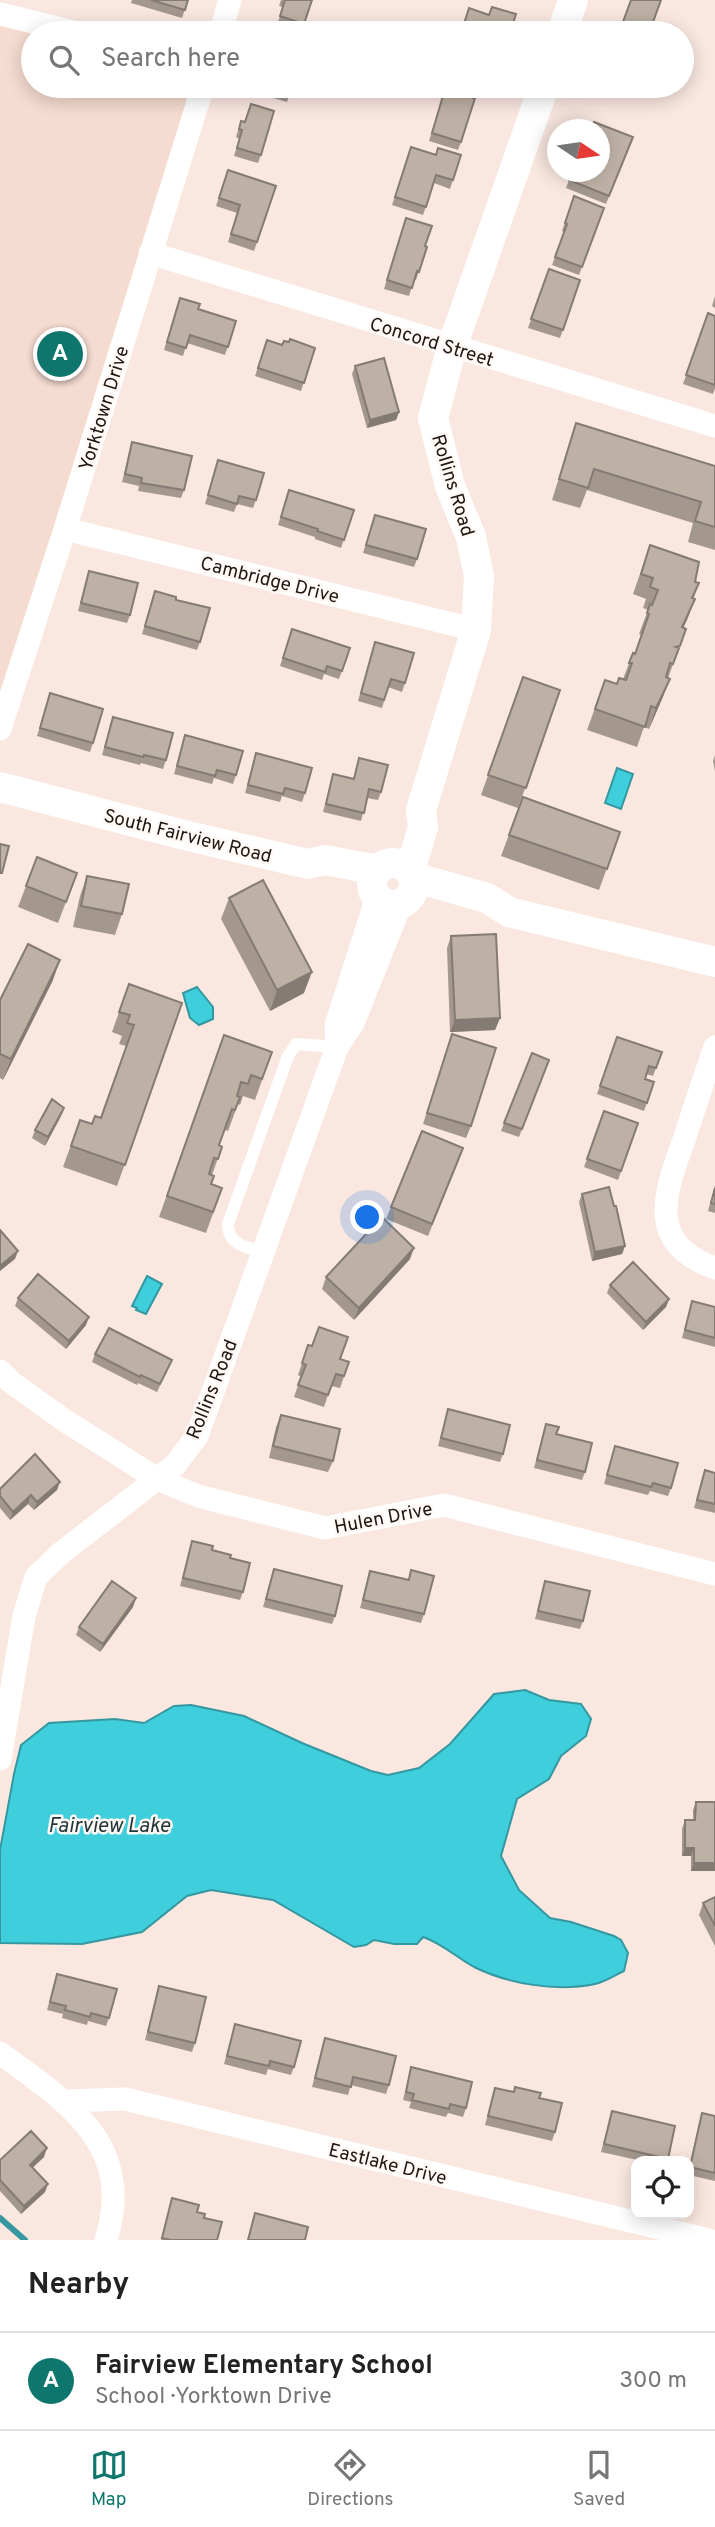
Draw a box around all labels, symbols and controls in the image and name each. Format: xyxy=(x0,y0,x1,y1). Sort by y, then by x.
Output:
search box xyxy=(21,21,694,98)
icon: search xyxy=(45,41,83,79)
text: Search here xyxy=(101,43,240,76)
north arrow xyxy=(547,119,610,182)
street label: Concord Street xyxy=(367,313,496,373)
pin: A xyxy=(37,328,83,380)
street label: Yorktown Drive xyxy=(75,343,135,474)
street label: Rollins Road xyxy=(425,432,479,540)
street label: Cambridge Drive xyxy=(198,552,341,610)
street label: South Fairview Road xyxy=(101,804,274,869)
your location xyxy=(350,1200,384,1234)
street label: Rollins Road xyxy=(182,1336,244,1443)
street label: Hulen Drive xyxy=(332,1498,435,1540)
water label: Fairview Lake xyxy=(48,1813,171,1840)
street label: Eastlake Drive xyxy=(326,2139,449,2191)
map controls xyxy=(631,2156,694,2219)
button: locate xyxy=(631,2156,694,2219)
text: Nearby xyxy=(28,2267,129,2304)
text: Fairview Elementary School xyxy=(95,2350,433,2383)
text: A xyxy=(43,2367,59,2396)
text: 300 m xyxy=(619,2367,687,2396)
text: School · Yorktown Drive xyxy=(95,2383,332,2412)
tab: Map xyxy=(90,2446,128,2512)
tab: Directions xyxy=(307,2446,394,2512)
tab: Saved xyxy=(573,2446,625,2512)

